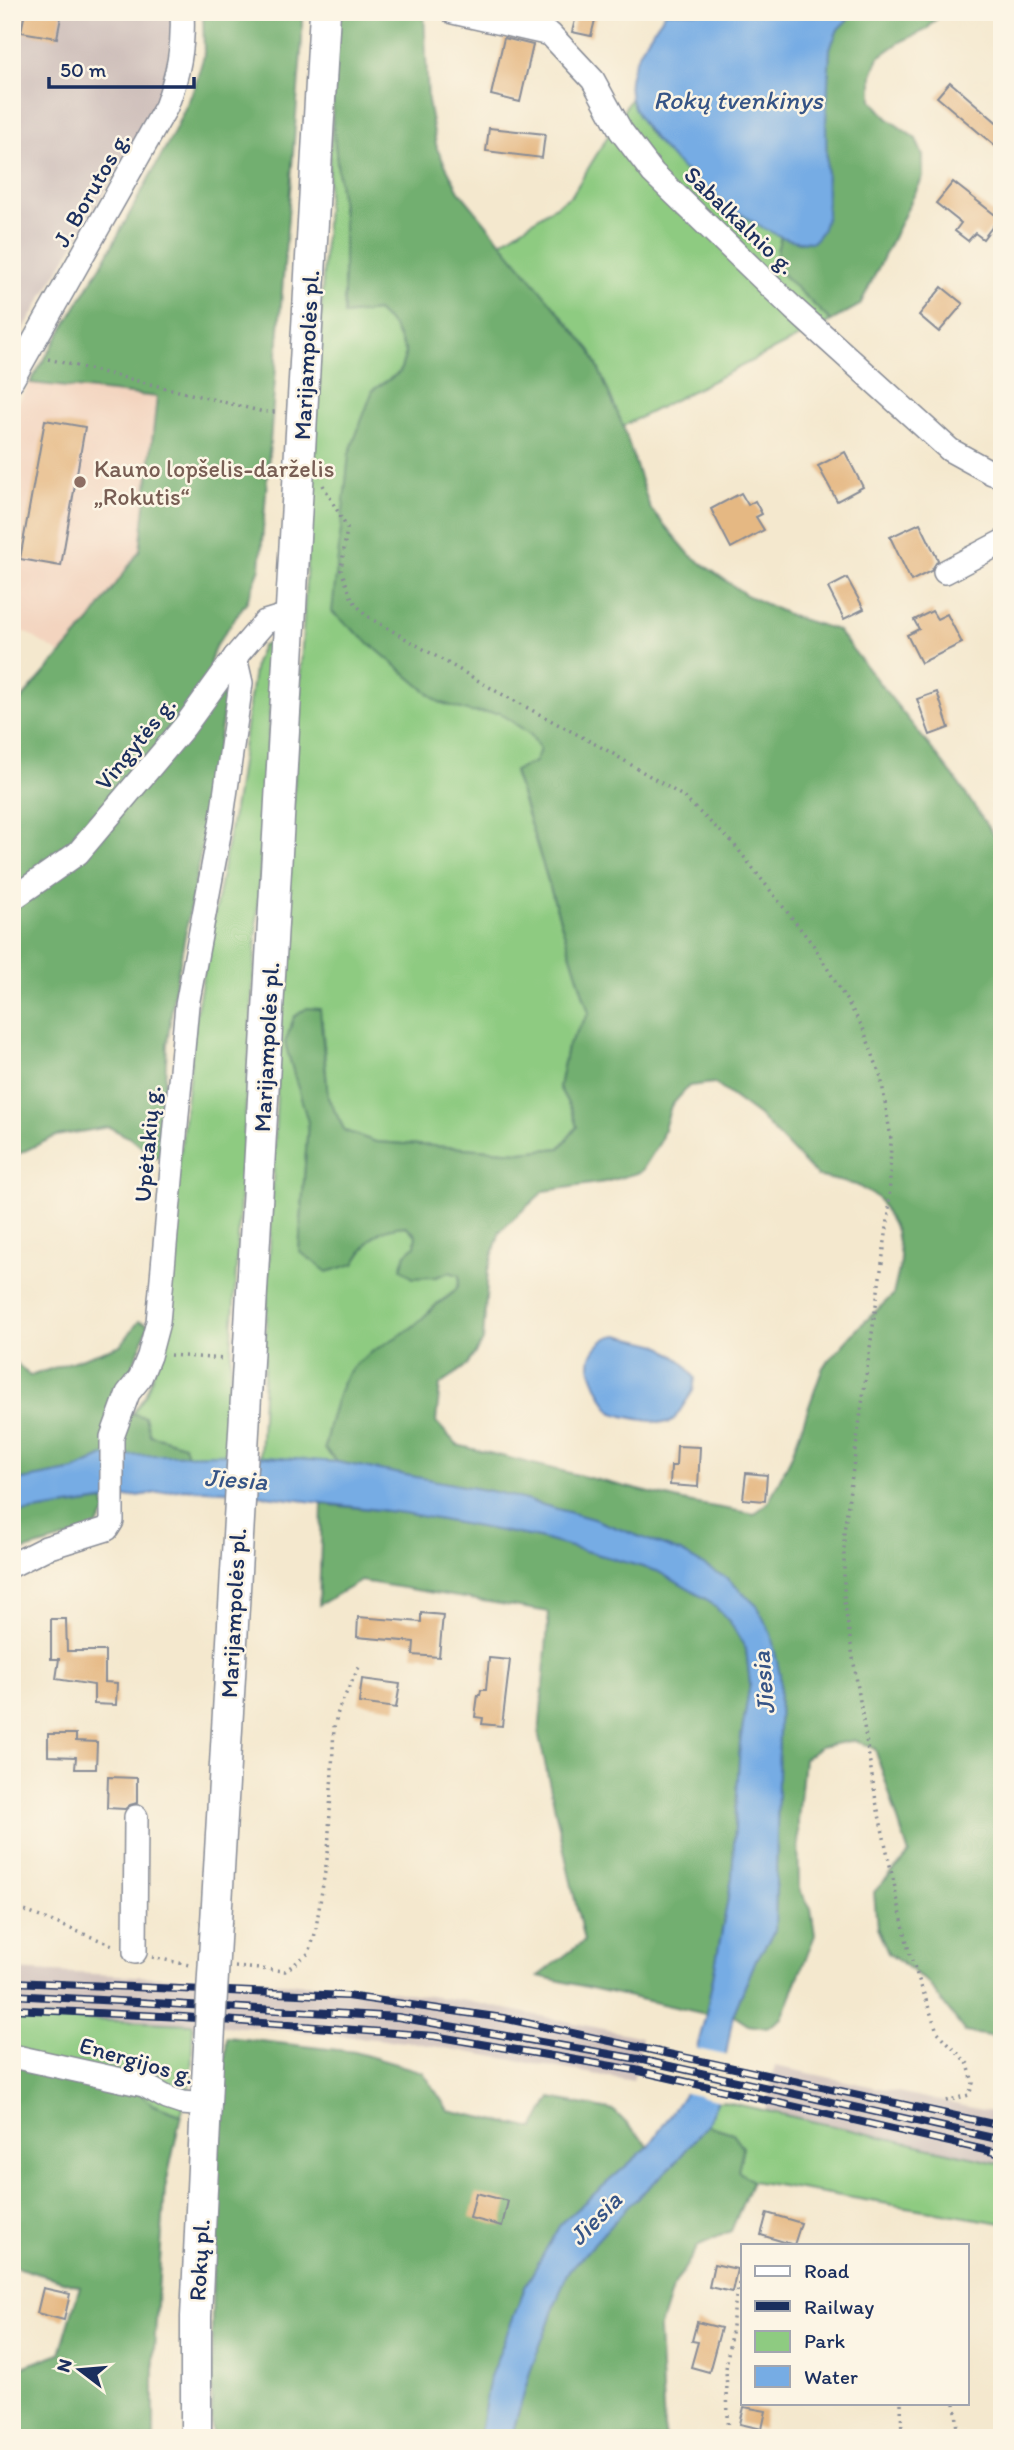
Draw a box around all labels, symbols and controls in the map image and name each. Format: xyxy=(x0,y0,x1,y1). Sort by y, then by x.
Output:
scale bar xyxy=(49,46,194,90)
text: 50 m xyxy=(60,57,107,82)
water label: Rokų tvenkinys xyxy=(653,84,824,116)
street label: J. Borutos g. xyxy=(46,126,136,252)
street label: Sabalkalnio g. xyxy=(678,160,802,280)
street label: Marijampolės pl. xyxy=(287,269,325,441)
place label: Kauno lopšelis-darželis „Rokutis“ xyxy=(94,454,334,511)
marker: Kauno lopšelis-darželis „Rokutis“ xyxy=(72,474,88,490)
street label: Vingytės g. xyxy=(88,690,182,796)
street label: Marijampolės pl. xyxy=(247,961,285,1133)
street label: Upėtakių g. xyxy=(127,1084,167,1204)
water label: Jiesia xyxy=(203,1461,269,1497)
street label: Marijampolės pl. xyxy=(214,1527,252,1699)
water label: Jiesia xyxy=(744,1650,782,1716)
street label: Energijos g. xyxy=(76,2030,198,2090)
water label: Jiesia xyxy=(561,2184,629,2252)
street label: Rokų pl. xyxy=(182,2218,216,2302)
legend xyxy=(741,2244,968,2404)
text: Road xyxy=(804,2258,850,2283)
text: Railway xyxy=(804,2294,874,2319)
text: Park xyxy=(804,2328,846,2353)
north arrow xyxy=(46,2334,116,2404)
text: N xyxy=(51,2356,77,2375)
text: Water xyxy=(804,2364,858,2389)

